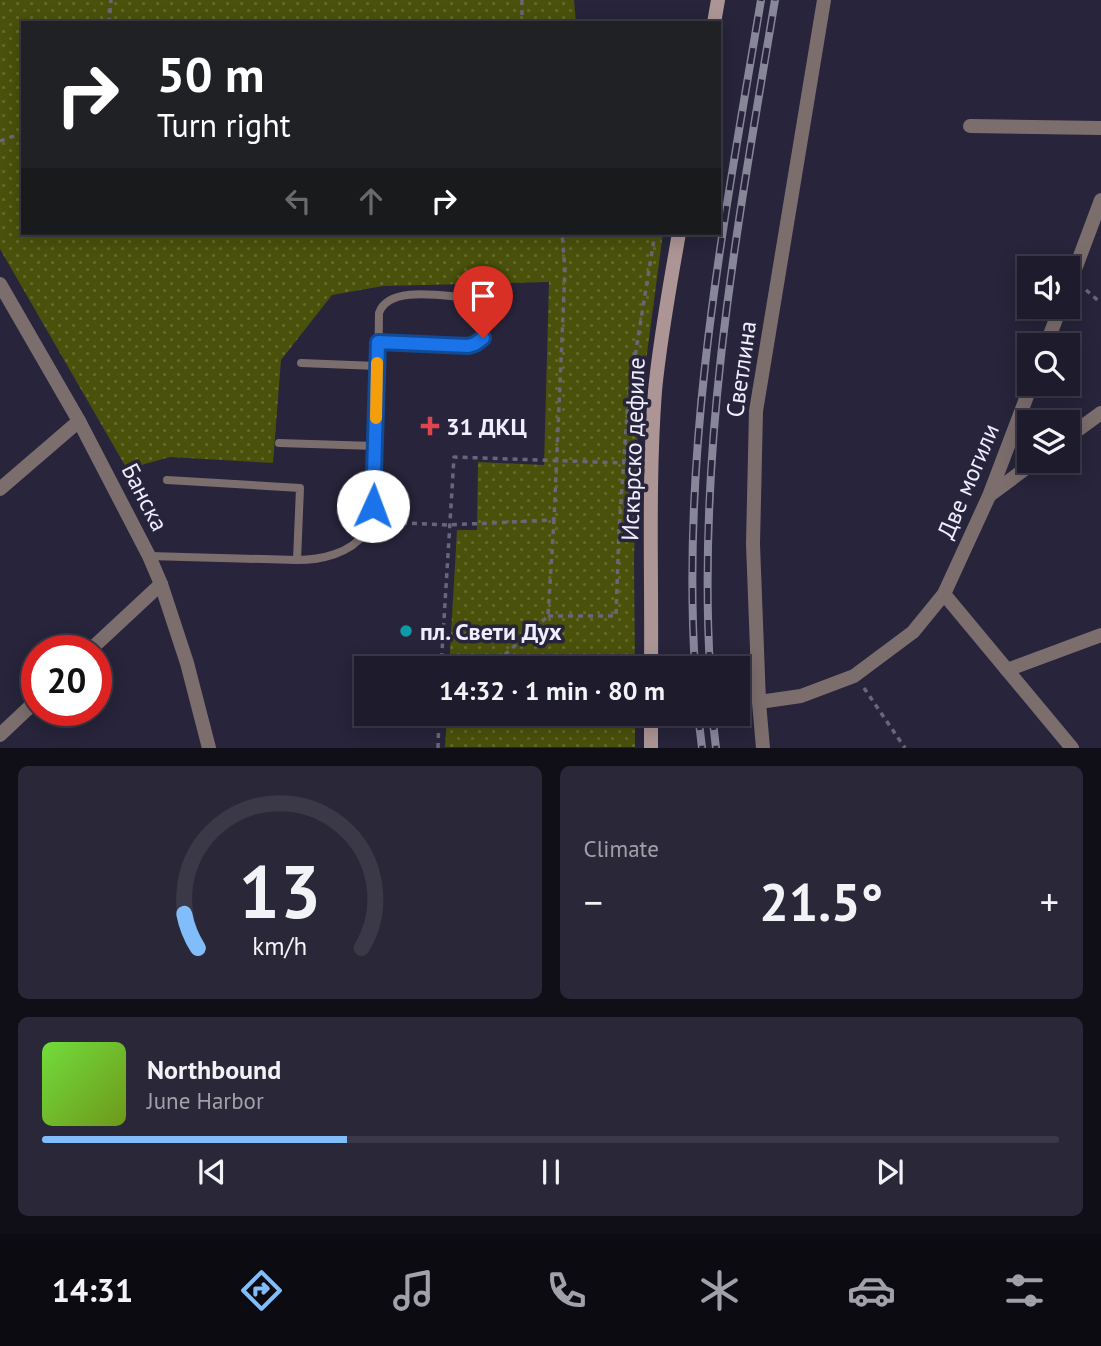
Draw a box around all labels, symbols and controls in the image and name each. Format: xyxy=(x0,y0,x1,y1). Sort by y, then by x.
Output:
text: 50 m xyxy=(157,42,264,106)
icon: right xyxy=(42,49,133,140)
text: Turn right xyxy=(157,104,291,146)
icon: left xyxy=(279,182,317,220)
icon: ahead xyxy=(352,182,390,220)
icon: right xyxy=(425,182,463,220)
map controls xyxy=(1017,256,1080,473)
button: sound xyxy=(1017,256,1080,319)
pin xyxy=(453,266,513,338)
icon: arrive xyxy=(464,277,502,315)
street label: Светлина xyxy=(719,319,763,419)
button: search xyxy=(1017,333,1080,396)
street label: Искърско дефиле xyxy=(614,357,652,541)
button: layers xyxy=(1017,410,1080,473)
place label: 31 ДКЦ xyxy=(446,411,527,442)
marker: 31 ДКЦ xyxy=(420,416,440,436)
street label: Две могили xyxy=(930,419,1006,543)
street label: Банска xyxy=(115,458,175,536)
position arrow xyxy=(336,469,410,543)
place label: пл. Свети Дух xyxy=(420,616,562,647)
marker: пл. Свети Дух xyxy=(398,623,414,639)
speed limit sign: 20 xyxy=(21,635,112,726)
text: 14:32 · 1 min · 80 m xyxy=(439,674,665,707)
text: Climate xyxy=(584,834,659,863)
text: 13 xyxy=(238,845,321,939)
text: 21.5° xyxy=(759,868,883,935)
text: − xyxy=(584,877,603,926)
text: + xyxy=(1040,877,1059,926)
text: km/h xyxy=(252,930,307,962)
text: Northbound xyxy=(147,1053,281,1086)
text: June Harbor xyxy=(147,1086,264,1115)
icon: previous xyxy=(193,1153,231,1191)
icon: pause xyxy=(532,1153,570,1191)
icon: next xyxy=(871,1153,909,1191)
icon: directions xyxy=(237,1266,286,1315)
icon: music xyxy=(389,1266,438,1315)
icon: phone xyxy=(542,1266,591,1315)
icon: climate xyxy=(695,1266,744,1315)
icon: car xyxy=(847,1266,896,1315)
icon: filters xyxy=(1000,1266,1049,1315)
text: 14:31 xyxy=(52,1269,133,1311)

